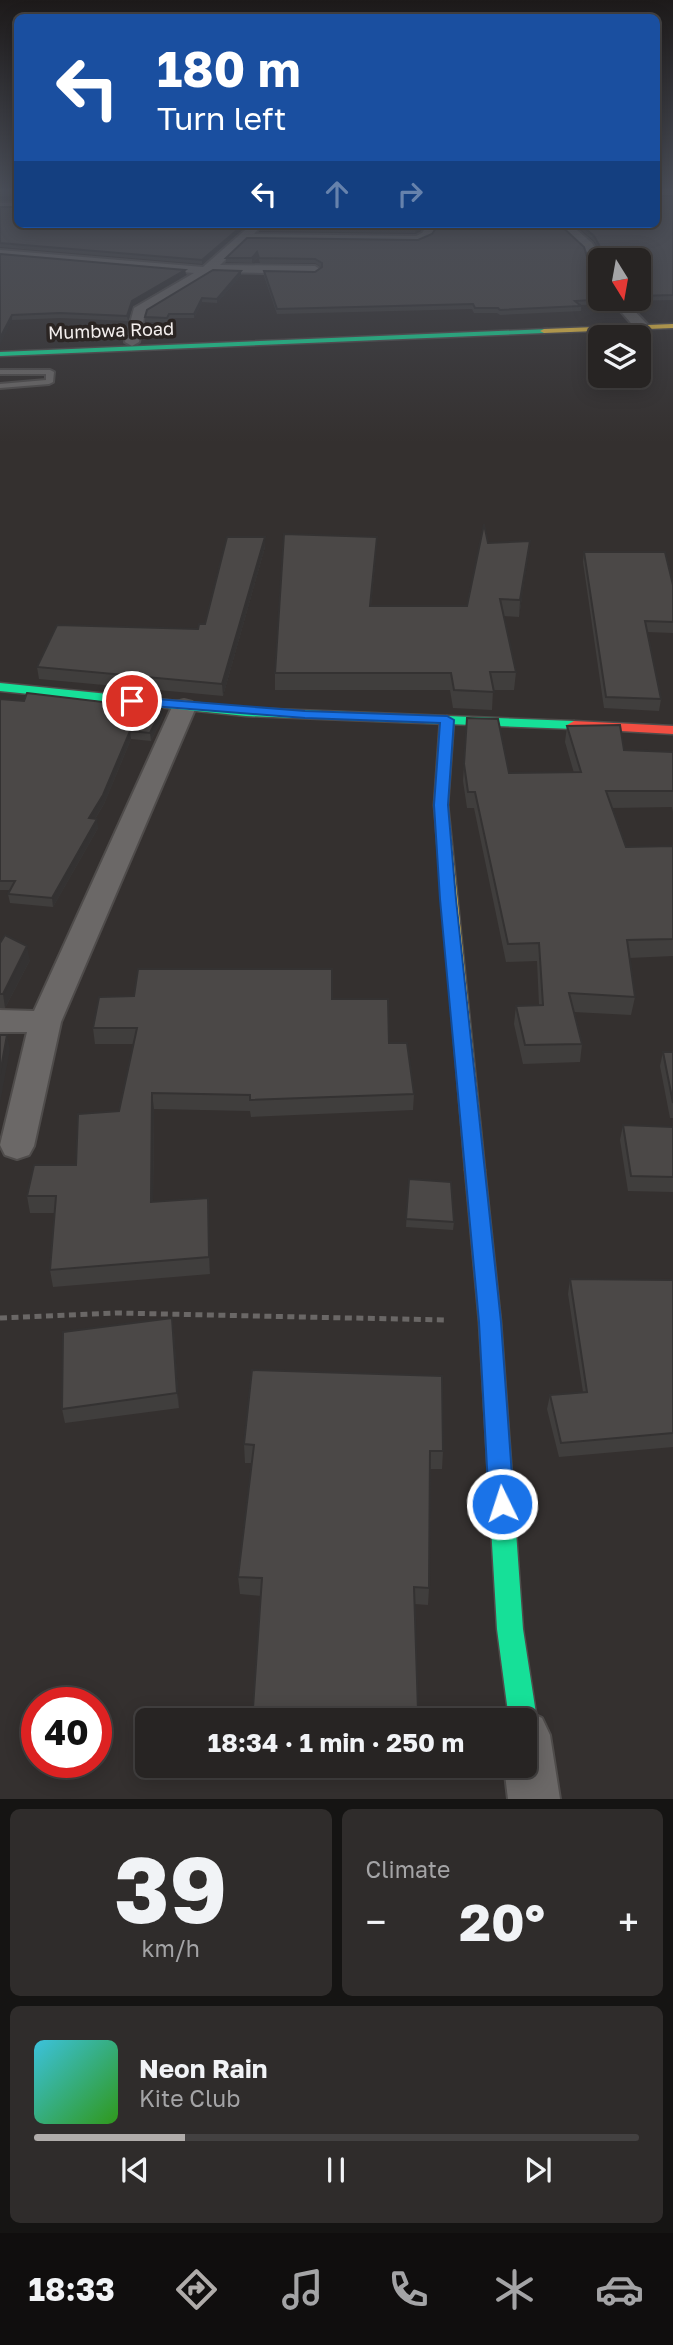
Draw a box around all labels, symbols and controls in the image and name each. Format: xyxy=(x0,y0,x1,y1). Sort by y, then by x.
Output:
text: 180 m xyxy=(157,39,301,98)
icon: left xyxy=(42,42,133,133)
text: Turn left xyxy=(157,99,286,137)
icon: left xyxy=(245,175,283,213)
icon: ahead xyxy=(318,175,356,213)
icon: right xyxy=(391,175,429,213)
north arrow xyxy=(588,248,651,312)
map controls xyxy=(588,248,651,388)
street label: Mumbwa Road xyxy=(48,317,174,343)
button: layers xyxy=(588,325,651,388)
pin xyxy=(102,671,162,731)
icon: arrive xyxy=(113,682,151,720)
position arrow xyxy=(465,1467,539,1541)
speed limit sign: 40 xyxy=(21,1687,112,1778)
text: 18:34 · 1 min · 250 m xyxy=(208,1727,464,1758)
text: 39 xyxy=(114,1834,227,1943)
text: Climate xyxy=(366,1855,450,1883)
text: 20° xyxy=(459,1890,545,1952)
text: − xyxy=(366,1899,386,1944)
text: + xyxy=(618,1899,639,1944)
text: km/h xyxy=(141,1934,200,1962)
text: Neon Rain xyxy=(139,2053,268,2084)
text: Kite Club xyxy=(139,2084,240,2112)
icon: previous xyxy=(116,2151,154,2189)
icon: pause xyxy=(317,2151,355,2189)
icon: next xyxy=(519,2151,557,2189)
icon: directions xyxy=(172,2265,221,2314)
icon: music xyxy=(278,2265,327,2314)
icon: phone xyxy=(384,2265,433,2314)
icon: climate xyxy=(490,2265,539,2314)
icon: car xyxy=(595,2265,644,2314)
text: 18:33 xyxy=(28,2270,115,2308)

